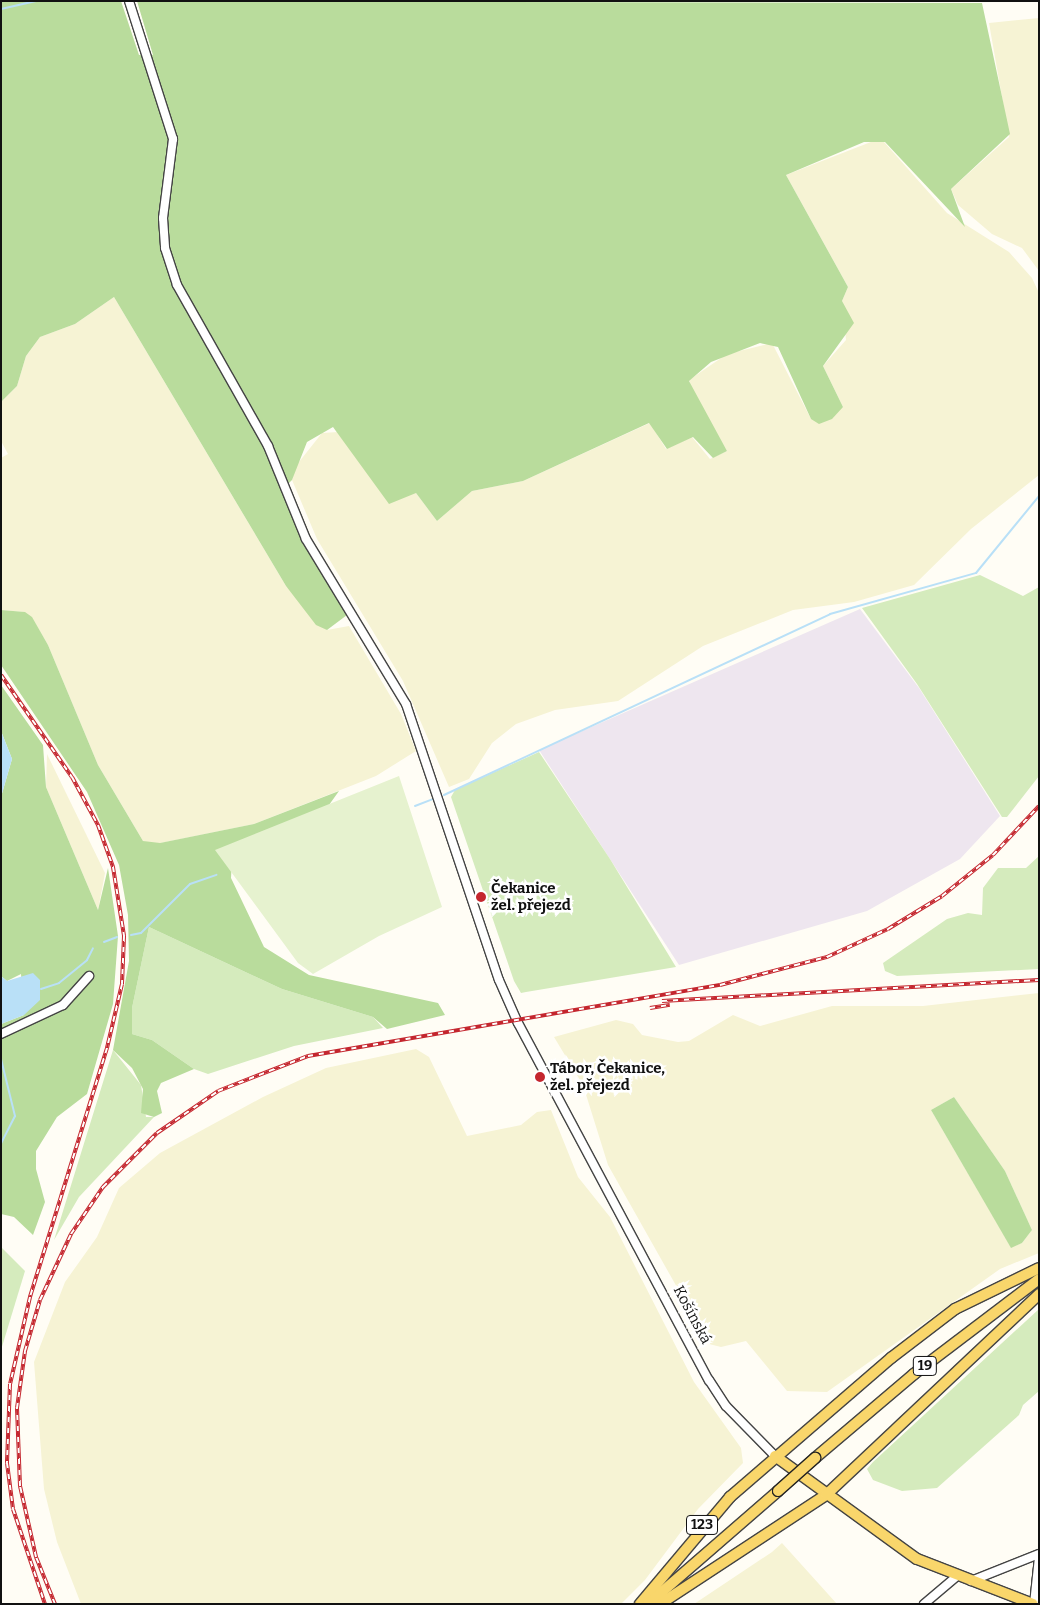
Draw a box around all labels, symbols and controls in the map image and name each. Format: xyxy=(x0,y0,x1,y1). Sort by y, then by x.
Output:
place label: Čekanice žel. přejezd xyxy=(491,879,571,914)
marker: Čekanice žel. přejezd xyxy=(475,891,487,903)
place label: Tábor, Čekanice, žel. přejezd xyxy=(550,1059,665,1094)
marker: Tábor, Čekanice, žel. přejezd xyxy=(534,1071,546,1083)
street label: Košínská xyxy=(669,1283,715,1347)
road number: 19 xyxy=(912,1354,938,1378)
road number: 123 xyxy=(686,1514,718,1536)

